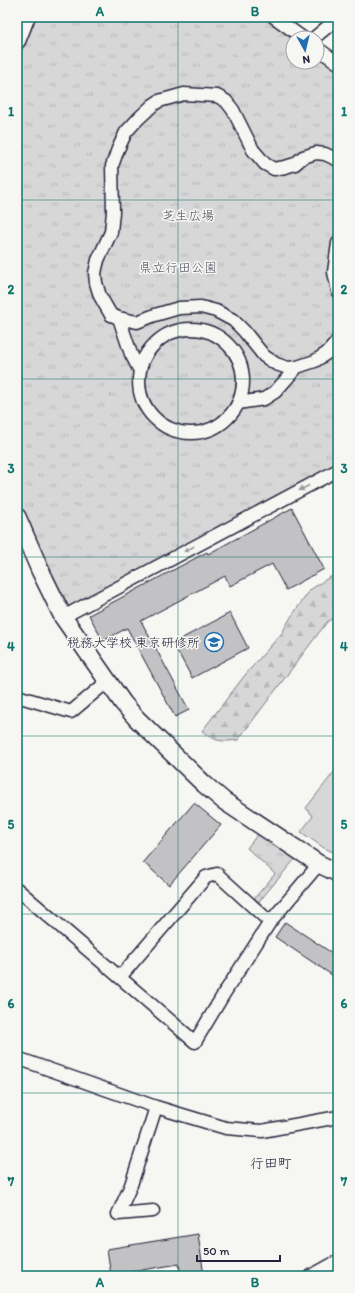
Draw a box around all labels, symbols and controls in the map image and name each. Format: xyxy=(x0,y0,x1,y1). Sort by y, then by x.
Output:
text: A xyxy=(95,4,105,19)
text: B xyxy=(251,4,260,19)
north arrow xyxy=(285,30,325,70)
text: N xyxy=(302,52,311,66)
text: 1 xyxy=(8,104,14,119)
text: 1 xyxy=(341,104,347,119)
park label: 芝生広場 xyxy=(162,208,214,223)
park label: 県立行田公園 xyxy=(139,260,217,275)
text: 2 xyxy=(8,282,15,297)
text: 2 xyxy=(341,282,348,297)
text: 3 xyxy=(7,461,15,476)
text: 3 xyxy=(340,461,348,476)
one-way arrow xyxy=(298,485,309,491)
one-way arrow xyxy=(183,546,195,553)
school or university icon: 税務大学校 東京研修所 xyxy=(203,631,225,653)
place label: 税務大学校 東京研修所 xyxy=(67,635,200,650)
text: 4 xyxy=(7,639,15,654)
text: 4 xyxy=(340,639,348,654)
text: 5 xyxy=(8,817,15,832)
text: 5 xyxy=(341,817,348,832)
text: 6 xyxy=(8,996,15,1011)
text: 6 xyxy=(341,996,348,1011)
district label: 行田町 xyxy=(250,1155,292,1172)
text: 7 xyxy=(7,1174,15,1189)
text: 7 xyxy=(340,1174,348,1189)
scale bar xyxy=(197,1237,280,1263)
text: 50 m xyxy=(203,1244,229,1258)
text: A xyxy=(95,1275,105,1290)
text: B xyxy=(251,1275,260,1290)

